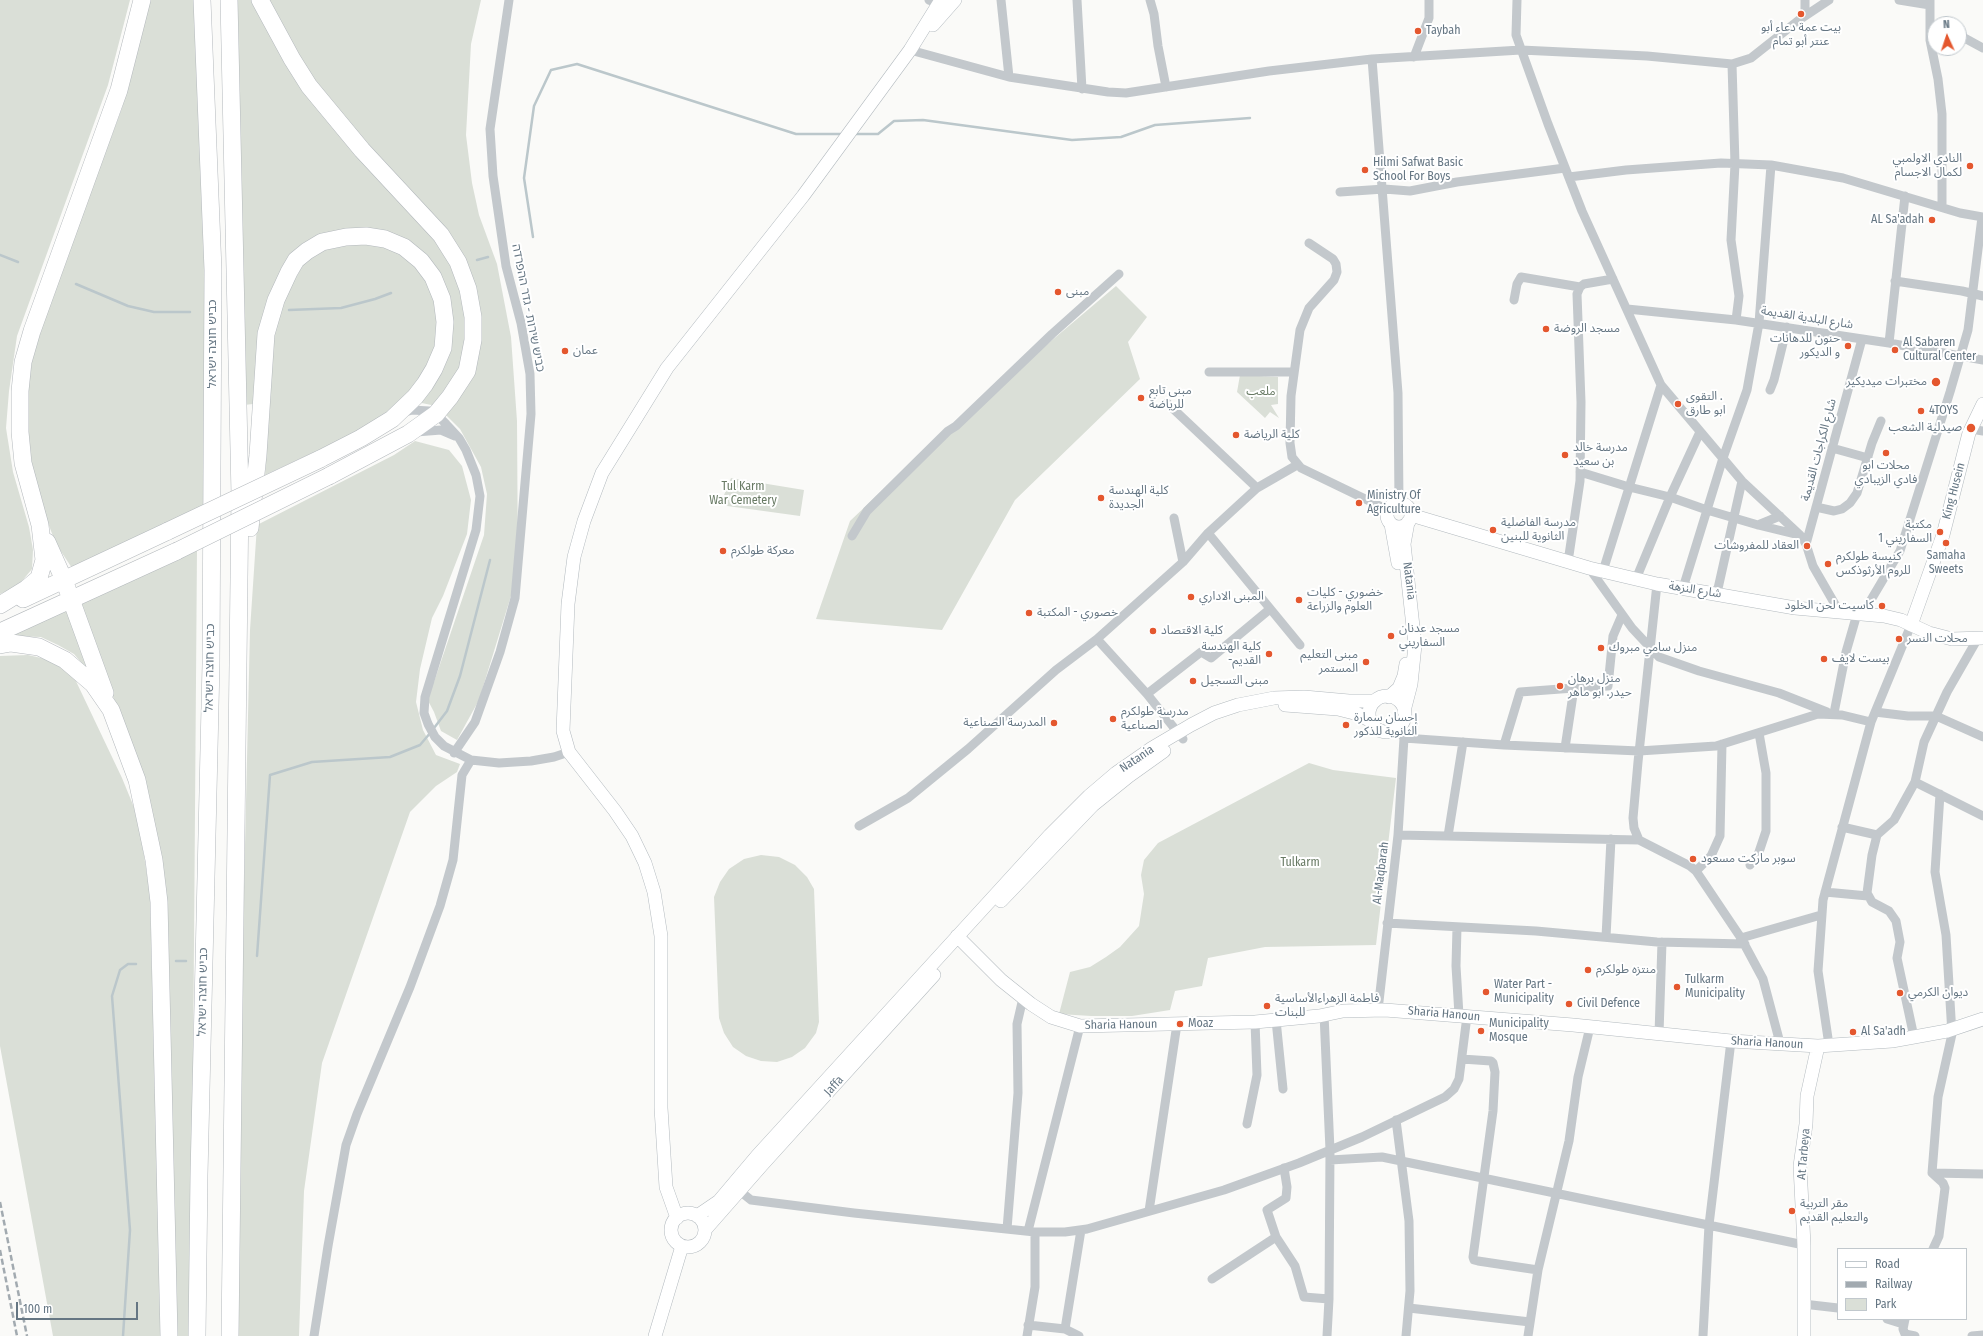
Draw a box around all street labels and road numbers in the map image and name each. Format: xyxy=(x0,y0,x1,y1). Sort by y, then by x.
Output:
street label: כביש שירות - גדר ההפרדה xyxy=(508,243,548,373)
street label: כביש חוצה ישראל xyxy=(206,300,220,388)
street label: شارع البلدية القديمة xyxy=(1760,304,1854,332)
street label: شارع الكراجات القديمة xyxy=(1798,397,1840,503)
street label: King Husein xyxy=(1940,461,1968,521)
street label: Natania xyxy=(1400,561,1418,601)
street label: شارع النزهة xyxy=(1668,579,1722,601)
street label: כביש חוצה ישראל xyxy=(202,623,218,713)
street label: Natania xyxy=(1117,742,1157,776)
street label: Al-Maqbarah xyxy=(1370,841,1392,905)
street label: כביש חוצה ישראל xyxy=(195,947,211,1037)
street label: Sharia Hanoun xyxy=(1407,1004,1481,1024)
street label: Sharia Hanoun xyxy=(1085,1017,1157,1033)
street label: Sharia Hanoun xyxy=(1730,1034,1804,1052)
street label: Jaffa xyxy=(821,1073,847,1099)
street label: At Tarbeya xyxy=(1795,1128,1813,1180)

